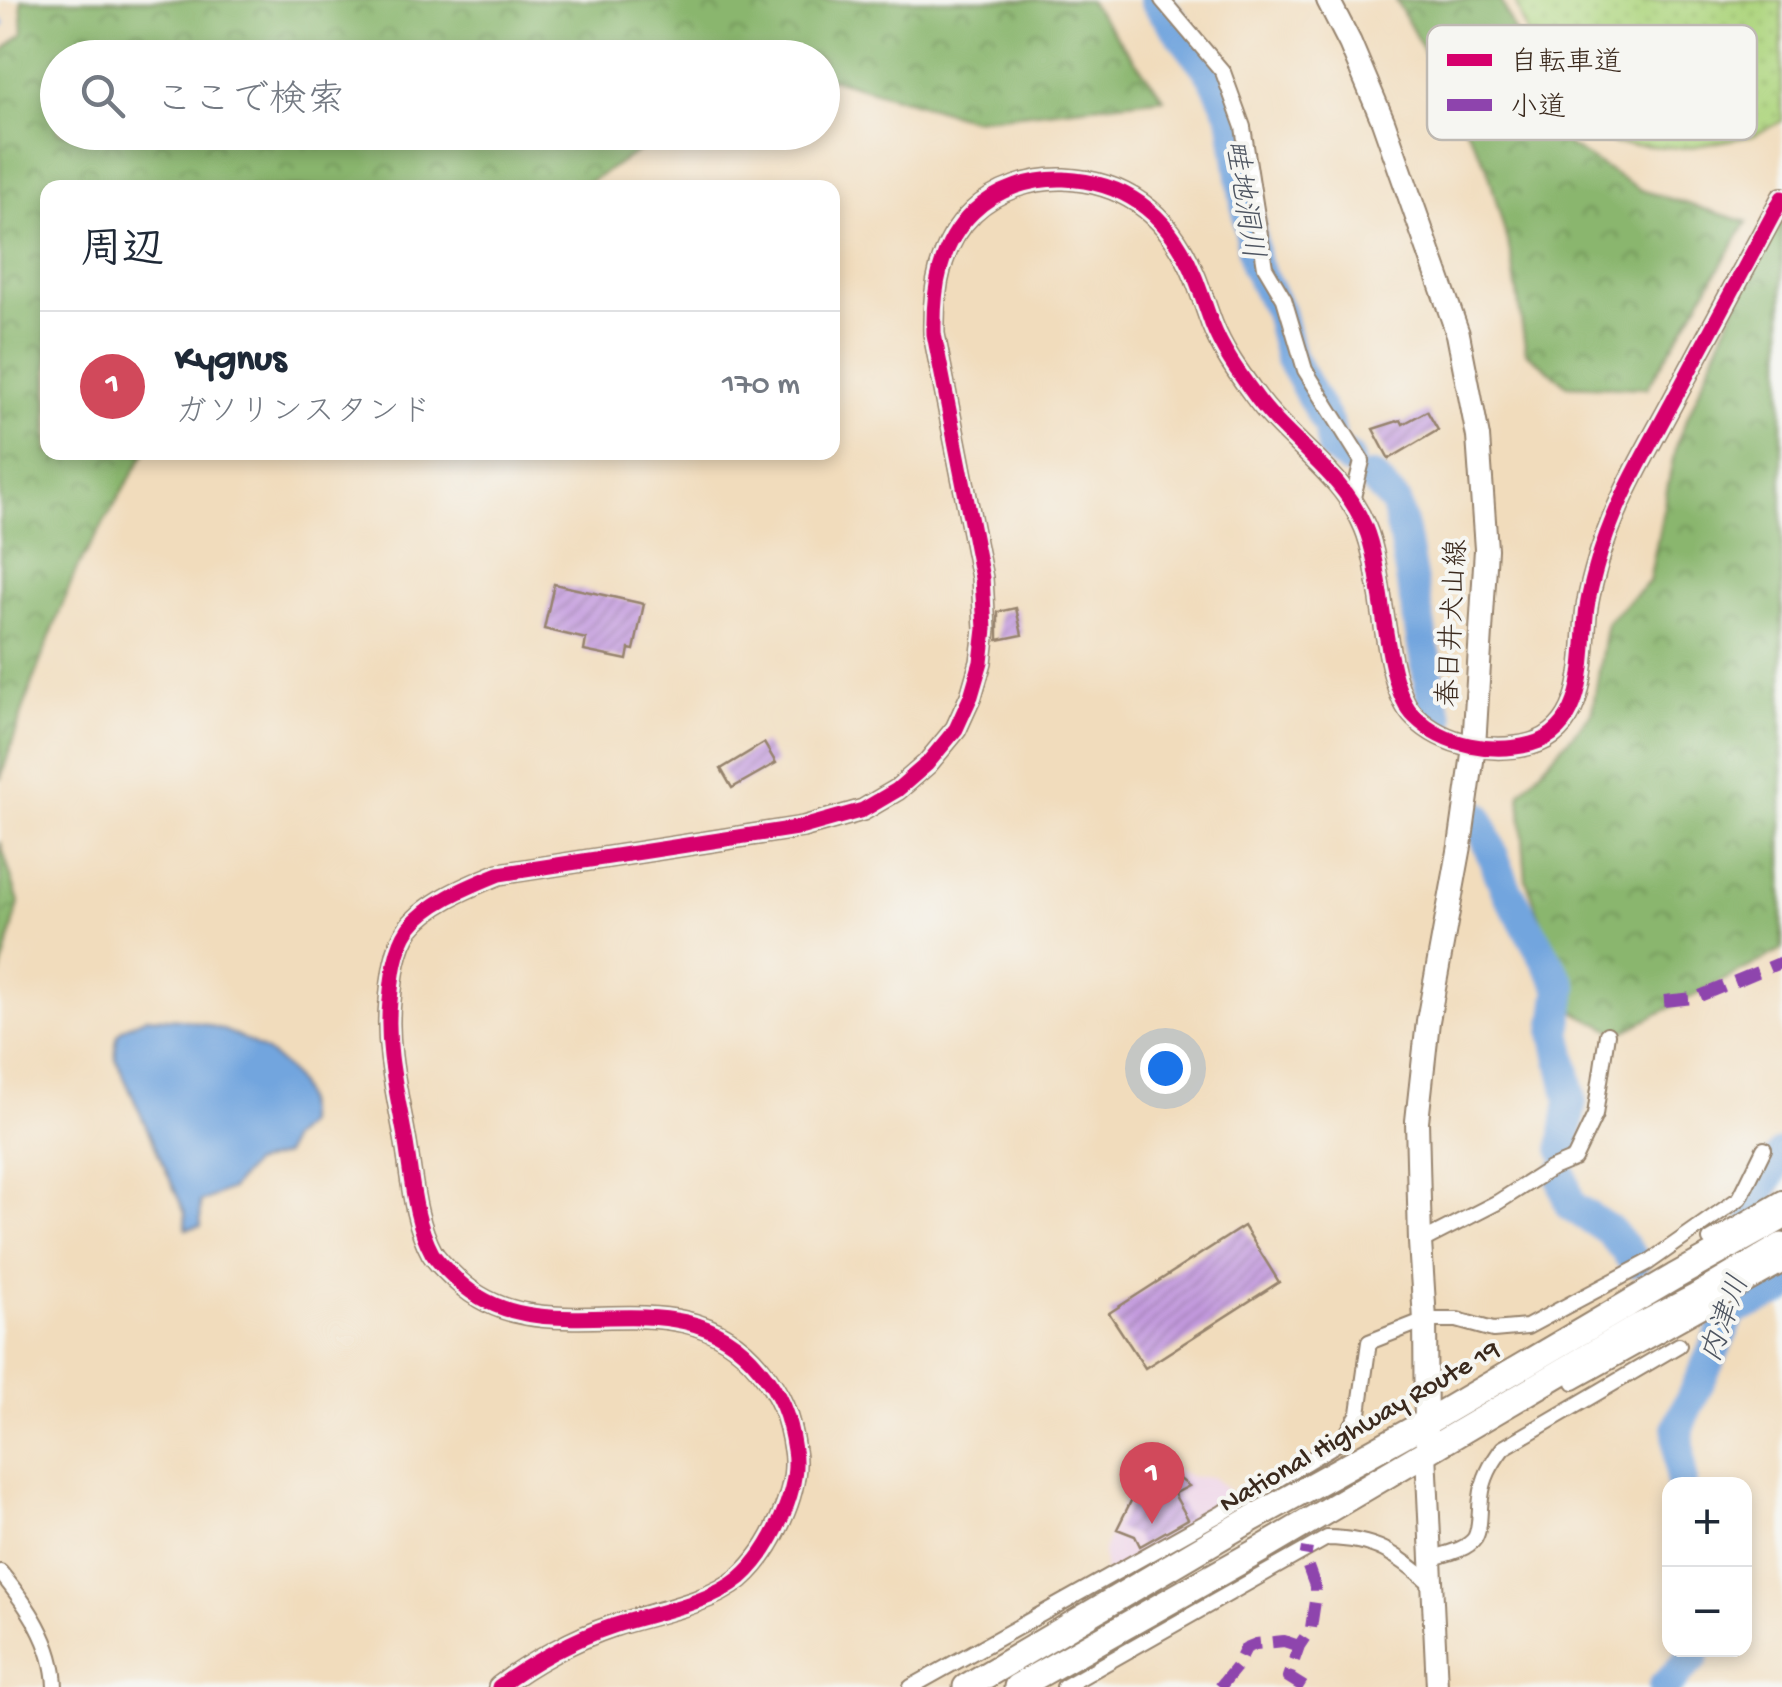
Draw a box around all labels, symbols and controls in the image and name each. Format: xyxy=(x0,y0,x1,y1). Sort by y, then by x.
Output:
legend xyxy=(1427,25,1757,140)
search box xyxy=(40,40,840,150)
text: 自転車道 xyxy=(1510,47,1622,81)
icon: search xyxy=(75,68,130,123)
text: ここで検索 xyxy=(155,81,345,125)
text: 小道 xyxy=(1510,92,1566,126)
water label: 畦地洞川 xyxy=(1215,138,1269,262)
text: 周辺 xyxy=(80,229,164,278)
text: Kygnus xyxy=(175,339,286,383)
text: 1 xyxy=(106,367,119,405)
text: 170 m xyxy=(722,367,800,405)
text: ガソリンスタンド xyxy=(175,395,432,433)
street label: 春日井犬山線 xyxy=(1432,538,1475,708)
your location xyxy=(1140,1043,1191,1094)
water label: 内津川 xyxy=(1694,1271,1759,1368)
street label: National Highway Route 19 xyxy=(1214,1334,1506,1522)
pin: 1 xyxy=(1120,1442,1184,1524)
map controls xyxy=(1662,1477,1752,1657)
button: + xyxy=(1662,1477,1752,1567)
button: − xyxy=(1662,1567,1752,1657)

